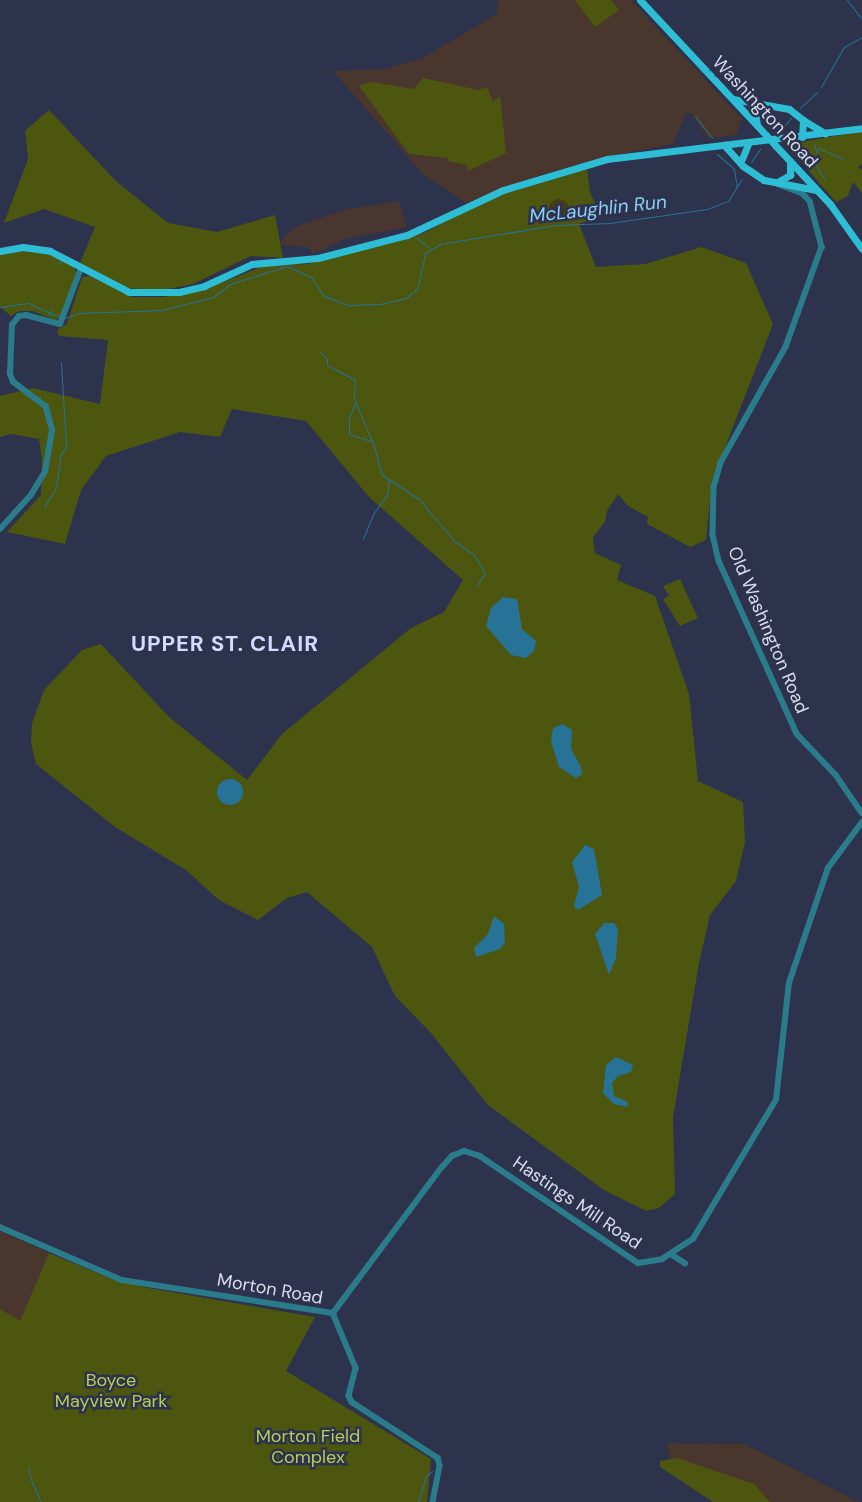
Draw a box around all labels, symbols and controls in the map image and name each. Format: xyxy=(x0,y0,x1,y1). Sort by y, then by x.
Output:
street label: Washington Road xyxy=(708,52,822,172)
water label: McLaughlin Run xyxy=(528,190,668,228)
street label: Old Washington Road xyxy=(723,543,813,717)
district label: UPPER ST. CLAIR xyxy=(129,631,321,657)
street label: Hastings Mill Road xyxy=(509,1152,645,1254)
street label: Morton Road xyxy=(215,1269,325,1309)
park label: Boyce Mayview Park xyxy=(55,1370,167,1412)
park label: Morton Field Complex xyxy=(256,1426,360,1468)

